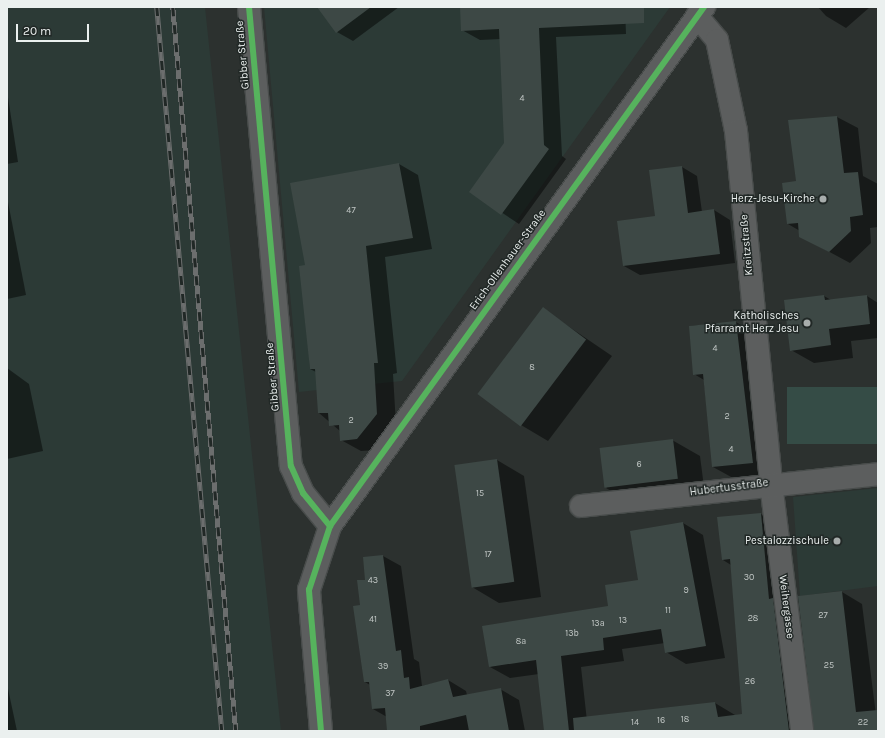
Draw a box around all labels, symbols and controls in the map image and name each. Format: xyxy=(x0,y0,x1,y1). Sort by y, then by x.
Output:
scale bar xyxy=(18,16,91,42)
street label: Gibber Straße xyxy=(233,20,253,90)
text: 20 m xyxy=(23,24,51,38)
house number: 4 xyxy=(519,93,525,103)
place label: Herz-Jesu-Kirche xyxy=(731,192,815,206)
marker: Herz-Jesu-Kirche xyxy=(818,194,828,204)
house number: 47 xyxy=(346,205,356,215)
street label: Erich-Ollenhauer-Straße xyxy=(467,207,549,313)
street label: Kreitzstraße xyxy=(738,214,756,276)
place label: Katholisches Pfarramt Herz Jesu xyxy=(705,310,799,336)
marker: Katholisches Pfarramt Herz Jesu xyxy=(802,318,812,328)
street label: Gibber Straße xyxy=(263,342,283,412)
house number: 4 xyxy=(712,343,718,353)
house number: 8 xyxy=(529,362,535,372)
house number: 2 xyxy=(724,411,730,421)
house number: 2 xyxy=(348,415,354,425)
house number: 4 xyxy=(728,444,734,454)
house number: 6 xyxy=(636,459,642,469)
street label: Hubertusstraße xyxy=(689,477,769,499)
house number: 15 xyxy=(476,488,484,498)
place label: Pestalozzischule xyxy=(745,534,829,548)
marker: Pestalozzischule xyxy=(832,536,842,546)
house number: 17 xyxy=(484,549,492,559)
house number: 30 xyxy=(744,572,754,582)
street label: Weihergasse xyxy=(776,574,796,640)
house number: 43 xyxy=(368,575,378,585)
house number: 9 xyxy=(683,585,689,595)
house number: 11 xyxy=(665,605,671,615)
house number: 27 xyxy=(818,610,828,620)
house number: 28 xyxy=(748,613,758,623)
house number: 41 xyxy=(369,614,377,624)
house number: 13 xyxy=(619,615,627,625)
house number: 13a xyxy=(591,618,605,628)
house number: 13b xyxy=(565,628,579,638)
house number: 8a xyxy=(516,636,526,646)
house number: 25 xyxy=(824,660,834,670)
house number: 39 xyxy=(378,661,388,671)
house number: 26 xyxy=(745,676,755,686)
house number: 37 xyxy=(385,688,395,698)
house number: 18 xyxy=(681,714,689,724)
house number: 16 xyxy=(657,715,665,725)
house number: 14 xyxy=(631,717,639,727)
house number: 22 xyxy=(858,717,868,727)

